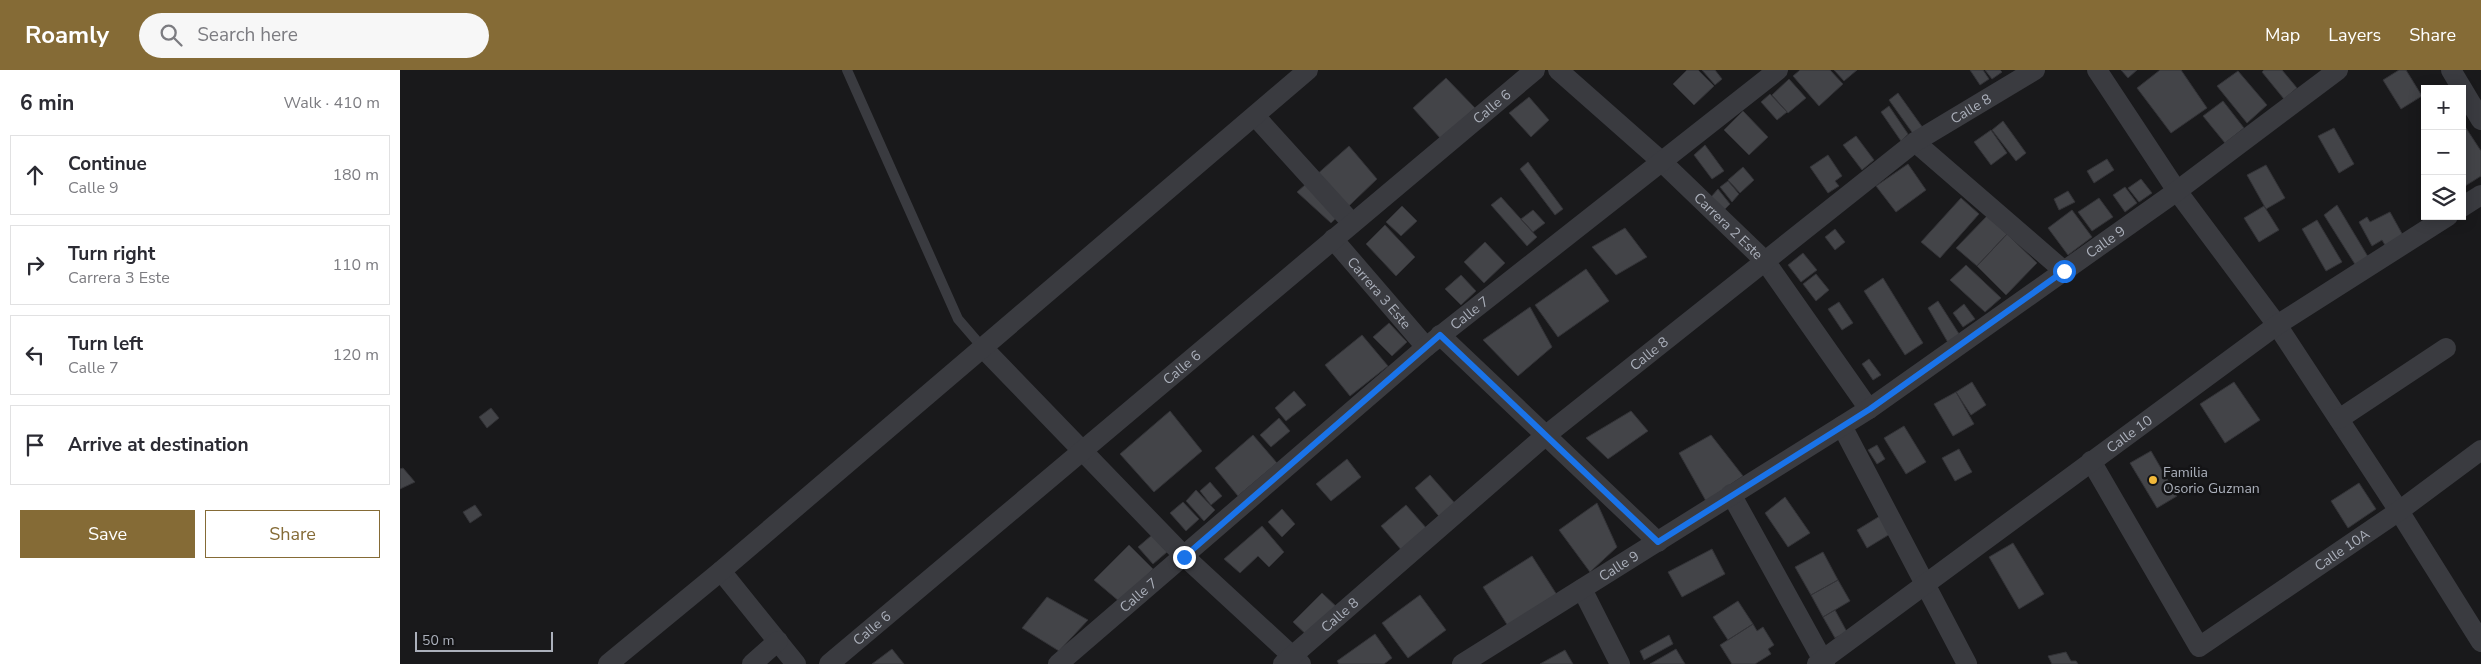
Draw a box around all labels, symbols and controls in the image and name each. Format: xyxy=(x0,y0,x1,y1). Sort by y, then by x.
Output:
search box xyxy=(139,13,489,58)
text: Roamly xyxy=(25,19,109,51)
icon: search xyxy=(157,21,185,49)
text: Search here xyxy=(197,22,298,48)
text: Map xyxy=(2265,23,2300,47)
text: Layers xyxy=(2328,23,2381,47)
text: Share xyxy=(2409,23,2456,47)
street label: Calle 6 xyxy=(1469,85,1515,128)
map controls xyxy=(2421,85,2466,220)
button: + xyxy=(2421,85,2466,130)
text: 6 min xyxy=(20,89,74,117)
street label: Calle 8 xyxy=(1947,89,1995,128)
text: Walk · 410 m xyxy=(284,92,380,114)
button: − xyxy=(2421,130,2466,175)
text: Continue xyxy=(68,151,147,177)
icon: ahead xyxy=(21,161,49,189)
text: 180 m xyxy=(332,164,379,186)
button: layers xyxy=(2421,175,2466,220)
text: Calle 9 xyxy=(68,177,119,199)
street label: Carrera 2 Este xyxy=(1689,188,1767,264)
street label: Calle 9 xyxy=(2082,221,2129,263)
text: Turn right xyxy=(68,241,155,267)
icon: right xyxy=(21,251,49,279)
street label: Carrera 3 Este xyxy=(1343,253,1415,333)
text: 110 m xyxy=(332,254,379,276)
route start xyxy=(2053,260,2076,283)
text: Carrera 3 Este xyxy=(68,267,170,289)
street label: Calle 7 xyxy=(1446,292,1493,334)
text: Turn left xyxy=(68,331,143,357)
street label: Calle 8 xyxy=(1626,333,1672,375)
icon: left xyxy=(21,341,49,369)
text: 120 m xyxy=(332,344,379,366)
street label: Calle 6 xyxy=(1159,346,1205,389)
text: Calle 7 xyxy=(68,357,119,379)
street label: Calle 10 xyxy=(2103,411,2157,458)
icon: arrive xyxy=(21,431,49,459)
text: Arrive at destination xyxy=(68,432,249,458)
place label: Familia Osorio Guzman xyxy=(2163,463,2260,498)
marker: Familia Osorio Guzman xyxy=(2147,474,2159,486)
button: Save xyxy=(20,510,195,558)
button: Share xyxy=(205,510,380,558)
street label: Calle 10A xyxy=(2311,525,2374,576)
route end xyxy=(1173,546,1196,569)
street label: Calle 9 xyxy=(1595,546,1643,586)
street label: Calle 7 xyxy=(1116,574,1162,617)
street label: Calle 8 xyxy=(1317,593,1363,637)
street label: Calle 6 xyxy=(849,607,895,650)
scale bar xyxy=(415,629,552,652)
text: 50 m xyxy=(422,631,454,650)

